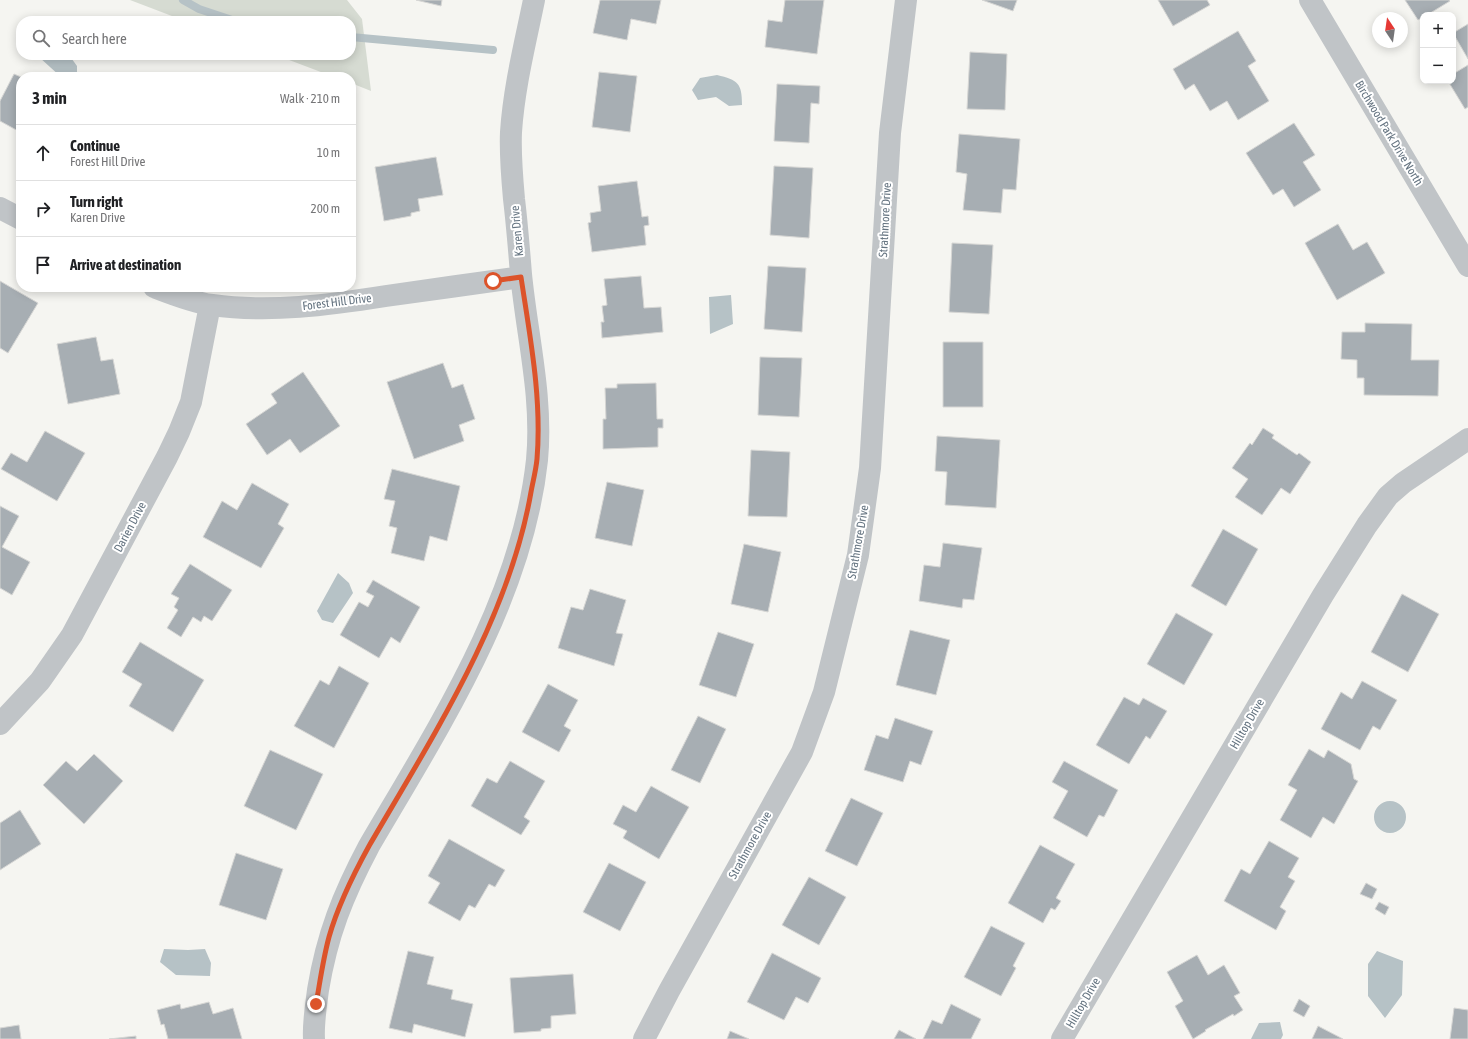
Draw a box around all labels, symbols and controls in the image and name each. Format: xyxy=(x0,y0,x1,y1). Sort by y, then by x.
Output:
north arrow xyxy=(1372,12,1408,48)
map controls xyxy=(1420,12,1456,84)
button: + xyxy=(1420,12,1456,48)
search box xyxy=(16,16,356,60)
icon: search xyxy=(30,27,52,49)
text: Search here xyxy=(62,30,127,47)
button: − xyxy=(1420,48,1456,84)
street label: Birchwood Park Drive North xyxy=(1352,78,1426,188)
text: 3 min xyxy=(32,88,67,108)
text: Walk · 210 m xyxy=(280,91,340,106)
text: Continue xyxy=(70,137,120,154)
icon: ahead xyxy=(32,142,54,164)
text: 10 m xyxy=(317,145,340,160)
text: Forest Hill Drive xyxy=(70,154,145,169)
street label: Strathmore Drive xyxy=(876,182,894,258)
text: Turn right xyxy=(70,193,123,210)
icon: right xyxy=(32,198,54,220)
text: 200 m xyxy=(311,201,340,216)
street label: Karen Drive xyxy=(508,205,526,257)
text: Karen Drive xyxy=(70,210,125,225)
icon: arrive xyxy=(32,254,54,276)
text: Arrive at destination xyxy=(70,256,181,273)
route start xyxy=(484,272,502,290)
street label: Forest Hill Drive xyxy=(302,291,372,313)
street label: Darien Drive xyxy=(111,500,149,554)
street label: Strathmore Drive xyxy=(845,504,871,580)
street label: Hilltop Drive xyxy=(1227,696,1267,752)
street label: Strathmore Drive xyxy=(726,809,774,881)
street label: Hilltop Drive xyxy=(1063,975,1103,1031)
route end xyxy=(307,995,325,1013)

